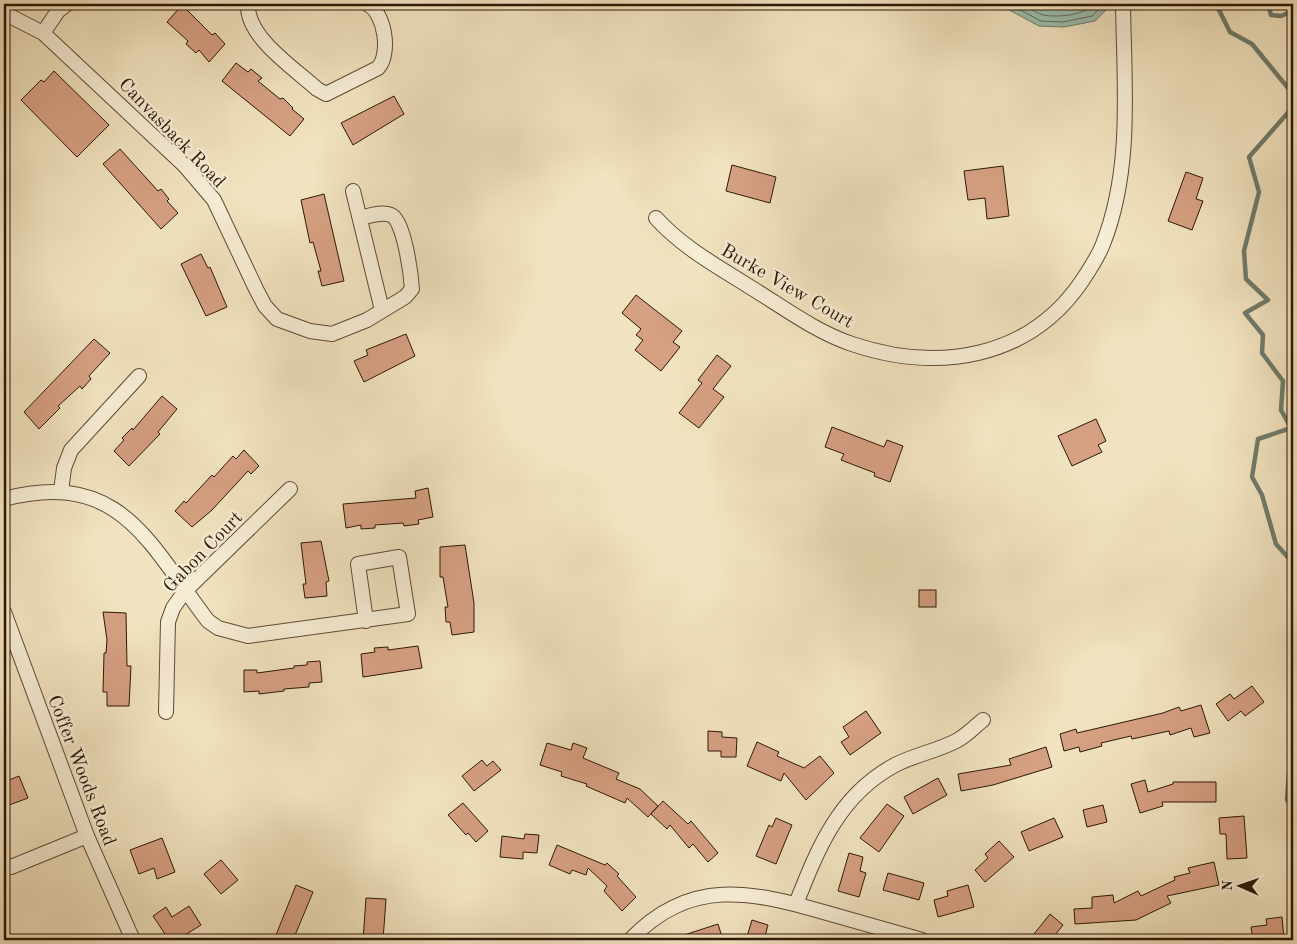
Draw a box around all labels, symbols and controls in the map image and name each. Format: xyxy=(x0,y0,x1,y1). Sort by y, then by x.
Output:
street label: Canvasback Road xyxy=(114,75,228,192)
street label: Burke View Court xyxy=(717,242,856,333)
street label: Gabon Court xyxy=(161,509,247,597)
street label: Coffer Woods Road xyxy=(43,693,118,849)
north arrow xyxy=(1214,862,1264,912)
text: N xyxy=(1221,880,1235,891)

